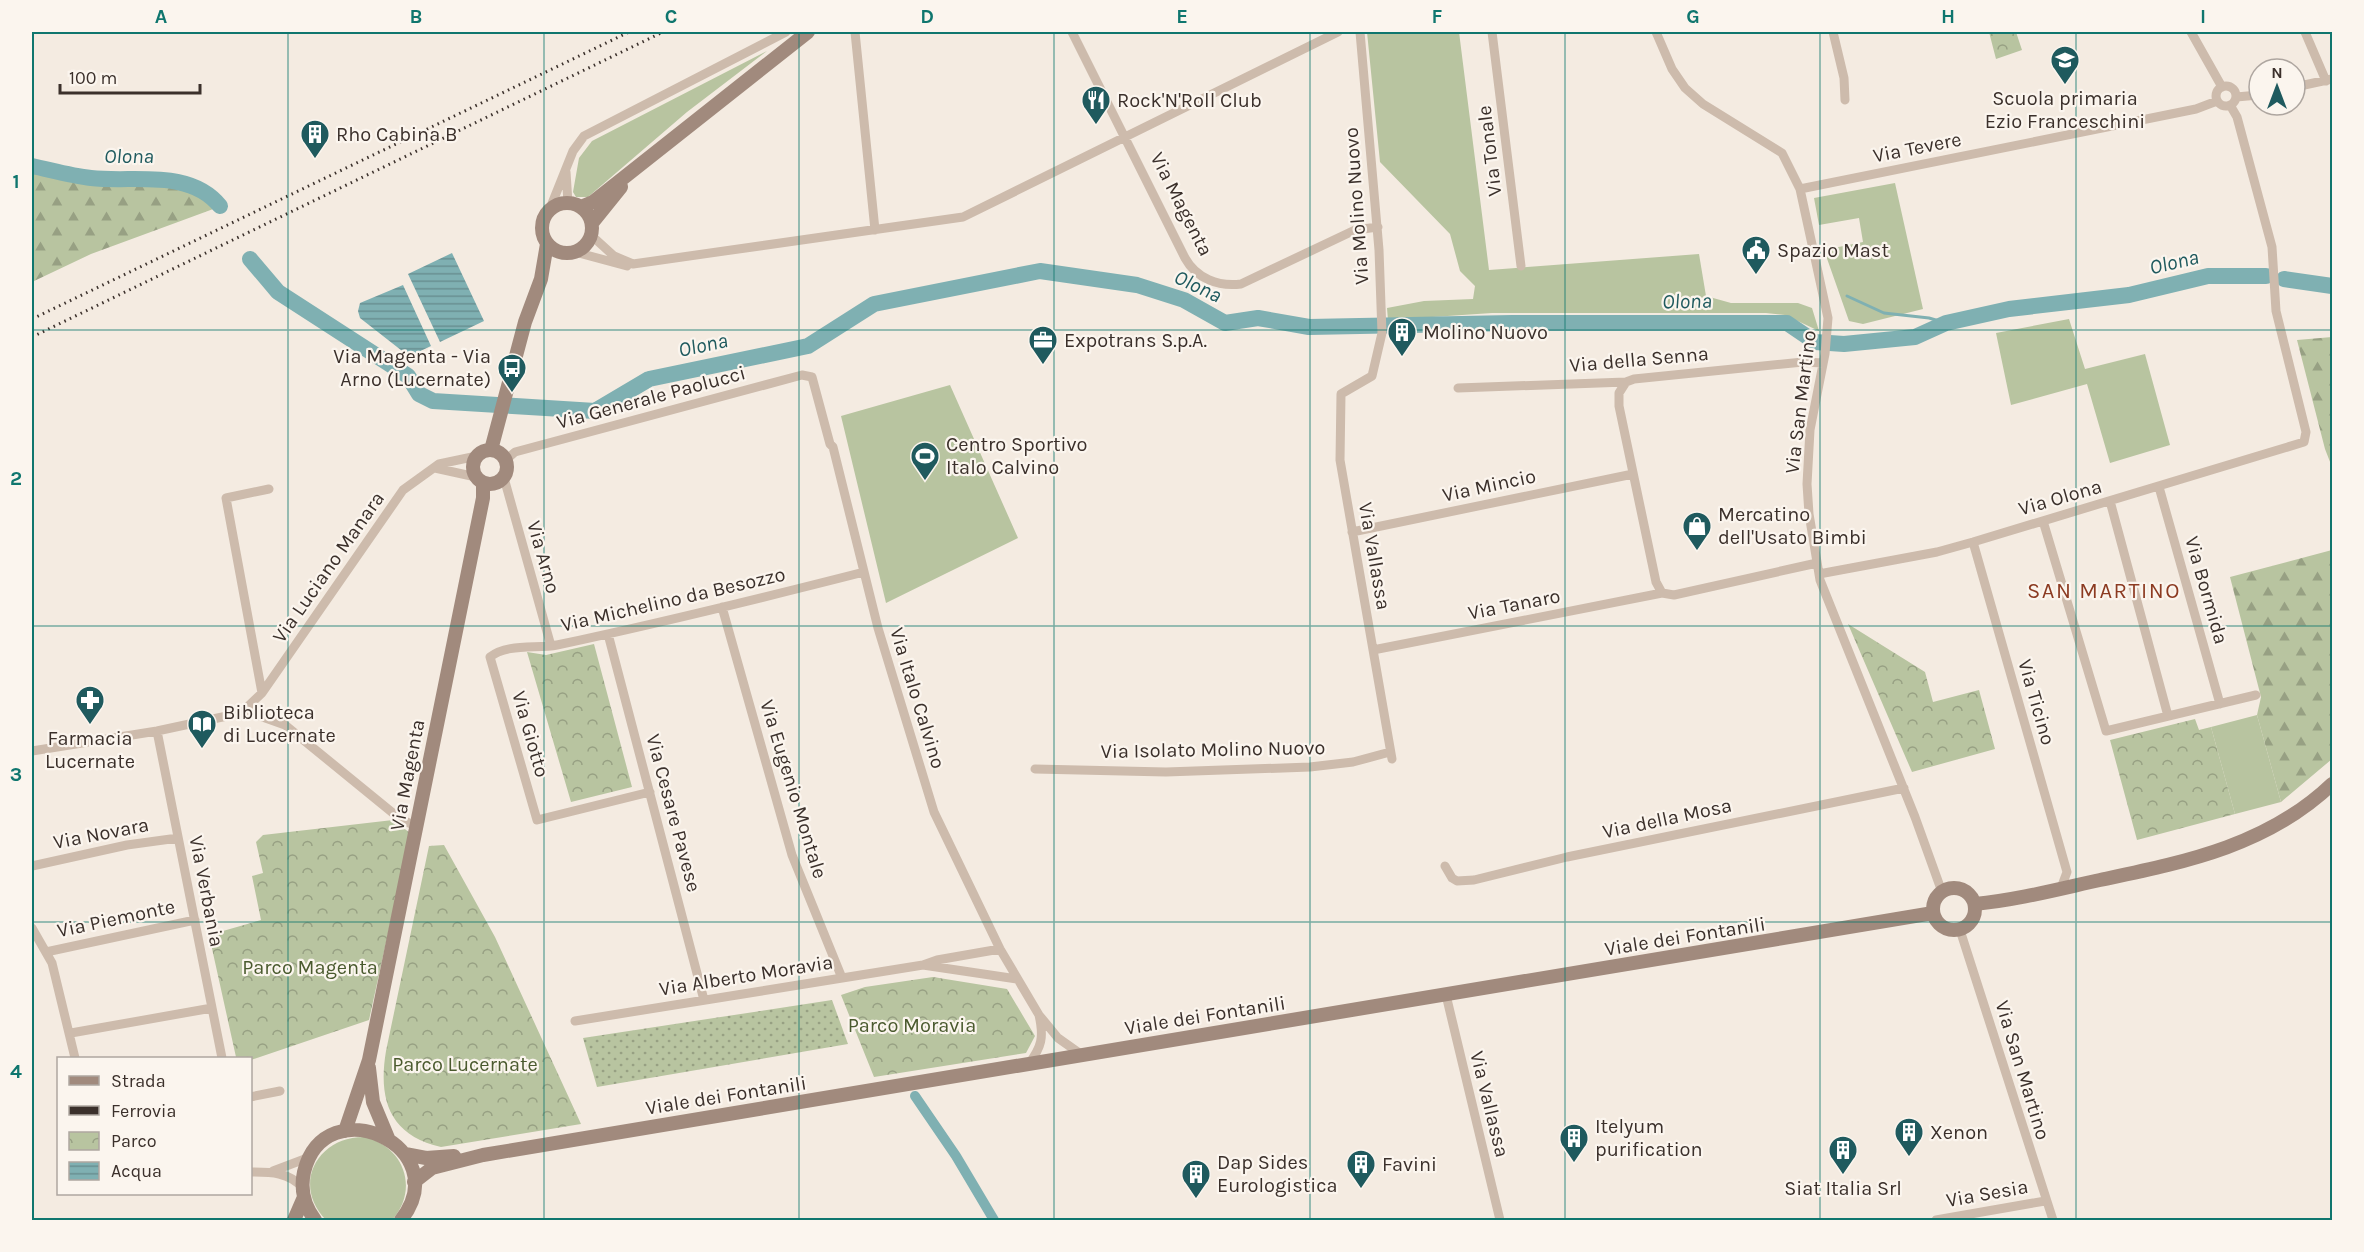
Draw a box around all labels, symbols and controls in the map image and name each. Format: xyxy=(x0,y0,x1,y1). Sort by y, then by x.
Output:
text: A xyxy=(155,5,168,28)
text: B xyxy=(410,5,422,28)
text: C xyxy=(665,5,677,28)
text: D xyxy=(920,5,934,28)
text: E xyxy=(1176,5,1188,28)
text: F xyxy=(1432,5,1443,28)
text: G xyxy=(1686,5,1700,28)
text: H xyxy=(1941,5,1955,28)
text: I xyxy=(2200,5,2206,28)
school or university icon: Scuola primaria Ezio Franceschini xyxy=(2049,44,2081,86)
scale bar xyxy=(60,57,200,95)
north arrow xyxy=(2247,57,2307,117)
text: N xyxy=(2271,63,2283,82)
text: 100 m xyxy=(69,67,117,89)
restaurant icon: Rock'N'Roll Club xyxy=(1080,84,1112,126)
place label: Scuola primaria Ezio Franceschini xyxy=(1985,87,2145,133)
place label: Rock'N'Roll Club xyxy=(1117,89,1262,112)
street label: Via Tonale xyxy=(1473,104,1506,198)
building icon: Rho Cabina B xyxy=(299,118,331,160)
place label: Rho Cabina B xyxy=(336,123,457,146)
street label: Via Molino Nuovo xyxy=(1340,126,1373,286)
street label: Via Tevere xyxy=(1871,128,1963,167)
water label: Olona xyxy=(104,144,154,168)
street label: Via Magenta xyxy=(1146,149,1217,260)
text: 1 xyxy=(12,170,20,193)
public building icon: Spazio Mast xyxy=(1740,234,1772,276)
place label: Spazio Mast xyxy=(1777,239,1889,262)
water label: Olona xyxy=(2147,245,2201,279)
water label: Olona xyxy=(1170,265,1226,307)
water label: Olona xyxy=(1662,289,1712,313)
building icon: Molino Nuovo xyxy=(1386,316,1418,358)
place label: Molino Nuovo xyxy=(1423,321,1548,344)
office icon: Expotrans S.p.A. xyxy=(1027,324,1059,366)
water label: Olona xyxy=(676,328,730,362)
place label: Expotrans S.p.A. xyxy=(1064,329,1207,352)
street label: Via San Martino xyxy=(1780,329,1821,475)
street label: Via della Senna xyxy=(1569,342,1710,377)
place label: Via Magenta - Via Arno (Lucernate) xyxy=(333,345,491,391)
bus stop icon: Via Magenta - Via Arno (Lucernate) xyxy=(496,352,528,394)
street label: Via Generale Paolucci xyxy=(554,361,748,434)
place label: Centro Sportivo Italo Calvino xyxy=(946,433,1087,479)
sports icon: Centro Sportivo Italo Calvino xyxy=(909,440,941,482)
street label: Via Mincio xyxy=(1440,464,1538,507)
text: 2 xyxy=(10,467,22,490)
street label: Via Olona xyxy=(2016,475,2104,520)
street label: Via Luciano Manara xyxy=(268,487,389,647)
street label: Via Vallassa xyxy=(1354,500,1395,612)
place label: Mercatino dell'Usato Bimbi xyxy=(1718,503,1867,549)
shop icon: Mercatino dell'Usato Bimbi xyxy=(1681,510,1713,552)
street label: Via Arno xyxy=(522,518,565,596)
street label: Via Bormida xyxy=(2180,534,2233,647)
street label: Via Michelino da Besozzo xyxy=(559,562,788,637)
district label: SAN MARTINO xyxy=(2027,578,2181,604)
street label: Via Tanaro xyxy=(1466,584,1562,625)
street label: Via Italo Calvino xyxy=(885,625,950,771)
street label: Via Ticino xyxy=(2013,657,2060,748)
pharmacy icon: Farmacia Lucernate xyxy=(74,684,106,726)
street label: Via Giotto xyxy=(507,688,554,780)
street label: Via Eugenio Montale xyxy=(755,697,832,881)
place label: Biblioteca di Lucernate xyxy=(223,701,336,747)
library icon: Biblioteca di Lucernate xyxy=(186,708,218,750)
street label: Via Magenta xyxy=(385,717,430,833)
place label: Farmacia Lucernate xyxy=(45,727,135,773)
street label: Via Cesare Pavese xyxy=(641,732,706,895)
street label: Via Isolato Molino Nuovo xyxy=(1100,736,1326,763)
text: 3 xyxy=(10,763,22,786)
street label: Via della Mosa xyxy=(1600,794,1734,843)
street label: Via Novara xyxy=(51,813,151,854)
street label: Via Verbania xyxy=(184,833,229,949)
street label: Via Piemonte xyxy=(55,895,177,942)
street label: Viale dei Fontanili xyxy=(1603,912,1767,961)
street label: Via Alberto Moravia xyxy=(657,950,835,1001)
park label: Parco Magenta xyxy=(242,956,378,979)
street label: Viale dei Fontanili xyxy=(1123,991,1287,1040)
street label: Via San Martino xyxy=(1990,998,2055,1143)
park label: Parco Moravia xyxy=(848,1014,976,1037)
street label: Via Vallassa xyxy=(1465,1049,1514,1160)
park label: Parco Lucernate xyxy=(392,1053,538,1076)
legend xyxy=(57,1057,252,1195)
text: 4 xyxy=(10,1060,22,1083)
text: Strada xyxy=(111,1070,166,1092)
street label: Viale dei Fontanili xyxy=(644,1071,808,1120)
text: Ferrovia xyxy=(111,1100,176,1122)
place label: Itelyum purification xyxy=(1595,1115,1703,1161)
building icon: Xenon xyxy=(1893,1116,1925,1158)
place label: Xenon xyxy=(1930,1121,1988,1144)
building icon: Itelyum purification xyxy=(1558,1122,1590,1164)
text: Parco xyxy=(111,1130,157,1152)
building icon: Siat Italia Srl xyxy=(1827,1134,1859,1176)
building icon: Favini xyxy=(1345,1148,1377,1190)
place label: Dap Sides Eurologistica xyxy=(1217,1151,1338,1197)
place label: Favini xyxy=(1382,1153,1437,1176)
building icon: Dap Sides Eurologistica xyxy=(1180,1158,1212,1200)
text: Acqua xyxy=(111,1160,162,1182)
street label: Via Sesia xyxy=(1944,1175,2030,1212)
place label: Siat Italia Srl xyxy=(1784,1177,1902,1200)

